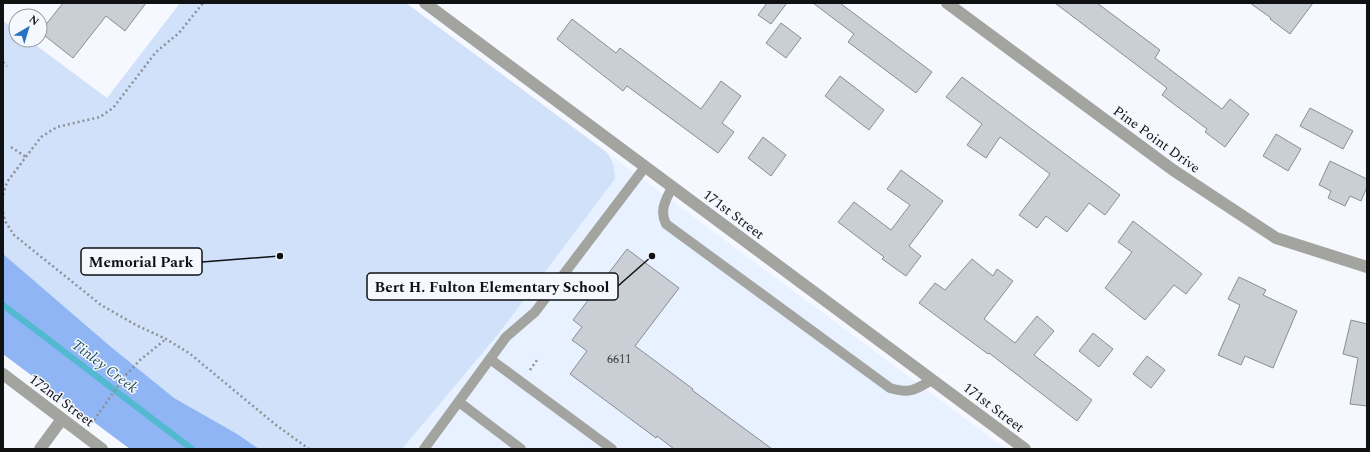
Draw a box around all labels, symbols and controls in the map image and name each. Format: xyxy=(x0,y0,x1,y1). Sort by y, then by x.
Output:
north arrow xyxy=(8,8,48,48)
text: N xyxy=(25,11,43,30)
street label: Pine Point Drive xyxy=(1109,101,1205,178)
street label: 171st Street xyxy=(699,184,769,245)
callout: Memorial Park xyxy=(81,248,202,275)
text: Memorial Park xyxy=(89,251,194,274)
callout: Bert H. Fulton Elementary School xyxy=(367,273,618,300)
text: Bert H. Fulton Elementary School xyxy=(374,276,610,299)
water label: Tinley Creek xyxy=(67,334,143,399)
house number: 6611 xyxy=(607,350,631,369)
street label: 172nd Street xyxy=(25,369,99,432)
street label: 171st Street xyxy=(959,377,1029,438)

